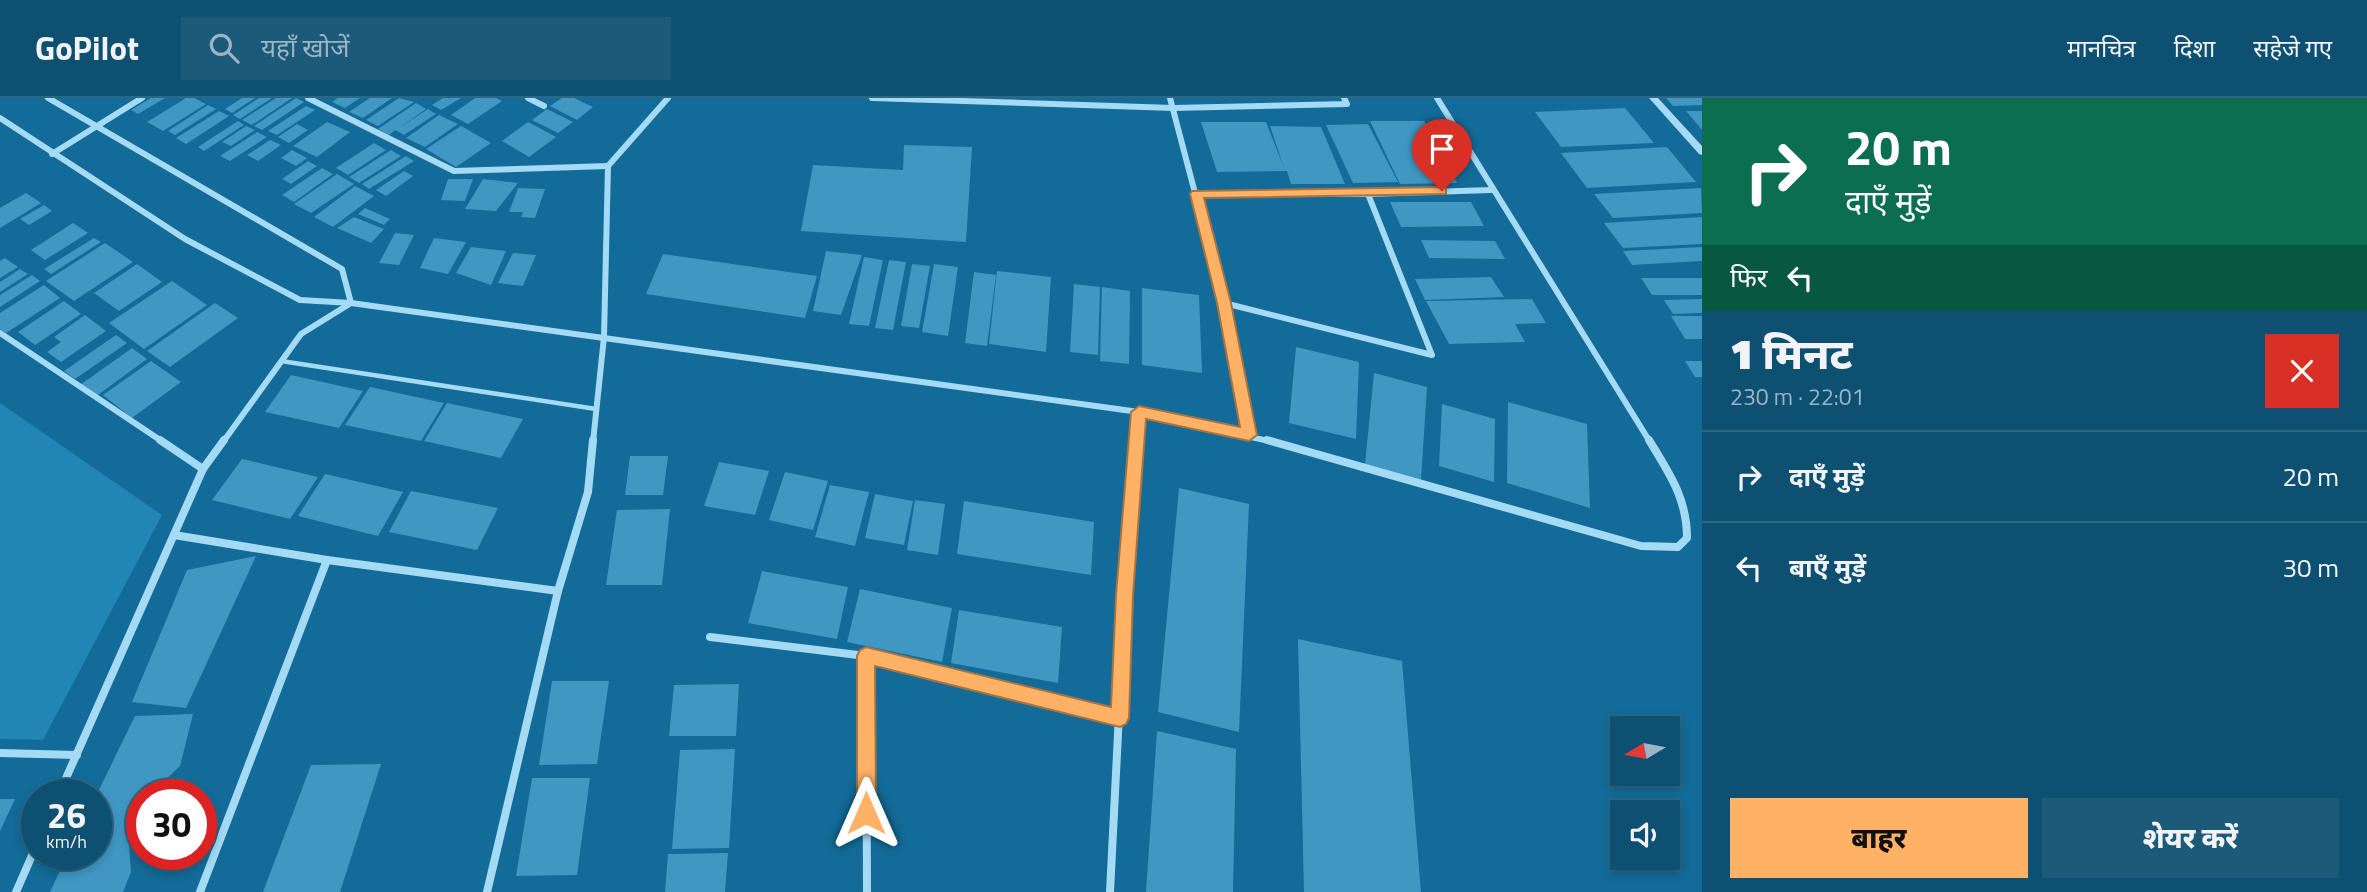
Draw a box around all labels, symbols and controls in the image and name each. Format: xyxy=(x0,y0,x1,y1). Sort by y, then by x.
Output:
search box xyxy=(181,17,671,80)
text: GoPilot xyxy=(35,23,139,73)
text: यहाँ खोजें xyxy=(261,28,350,67)
icon: search xyxy=(205,29,243,67)
text: मानचित्र xyxy=(2067,30,2136,66)
text: दिशा xyxy=(2174,30,2215,66)
text: सहेजे गए xyxy=(2253,30,2332,66)
text: 20 m xyxy=(1845,109,1952,184)
pin xyxy=(1412,119,1472,191)
icon: right xyxy=(1730,126,1821,217)
icon: arrive xyxy=(1423,130,1461,168)
text: दाएँ मुड़ें xyxy=(1845,177,1931,225)
text: फिर xyxy=(1730,258,1767,297)
icon: left xyxy=(1781,259,1819,297)
text: 1 मिनट xyxy=(1730,321,1853,385)
button: close xyxy=(2265,334,2339,408)
text: 230 m · 22:01 xyxy=(1730,379,1865,414)
text: दाएँ मुड़ें xyxy=(1789,457,1865,496)
text: 20 m xyxy=(2282,457,2339,496)
icon: right xyxy=(1730,458,1768,496)
text: बाएँ मुड़ें xyxy=(1789,548,1866,587)
text: 30 m xyxy=(2282,548,2339,587)
icon: left xyxy=(1730,549,1768,587)
north arrow xyxy=(1610,716,1680,786)
map controls xyxy=(1610,716,1680,870)
position arrow xyxy=(829,776,903,850)
speed limit sign: 30 xyxy=(126,779,217,870)
text: 26 xyxy=(47,788,86,842)
button: बाहर xyxy=(1730,798,2028,878)
button: शेयर करें xyxy=(2042,798,2339,878)
button: sound xyxy=(1610,800,1680,870)
text: km/h xyxy=(46,828,87,855)

